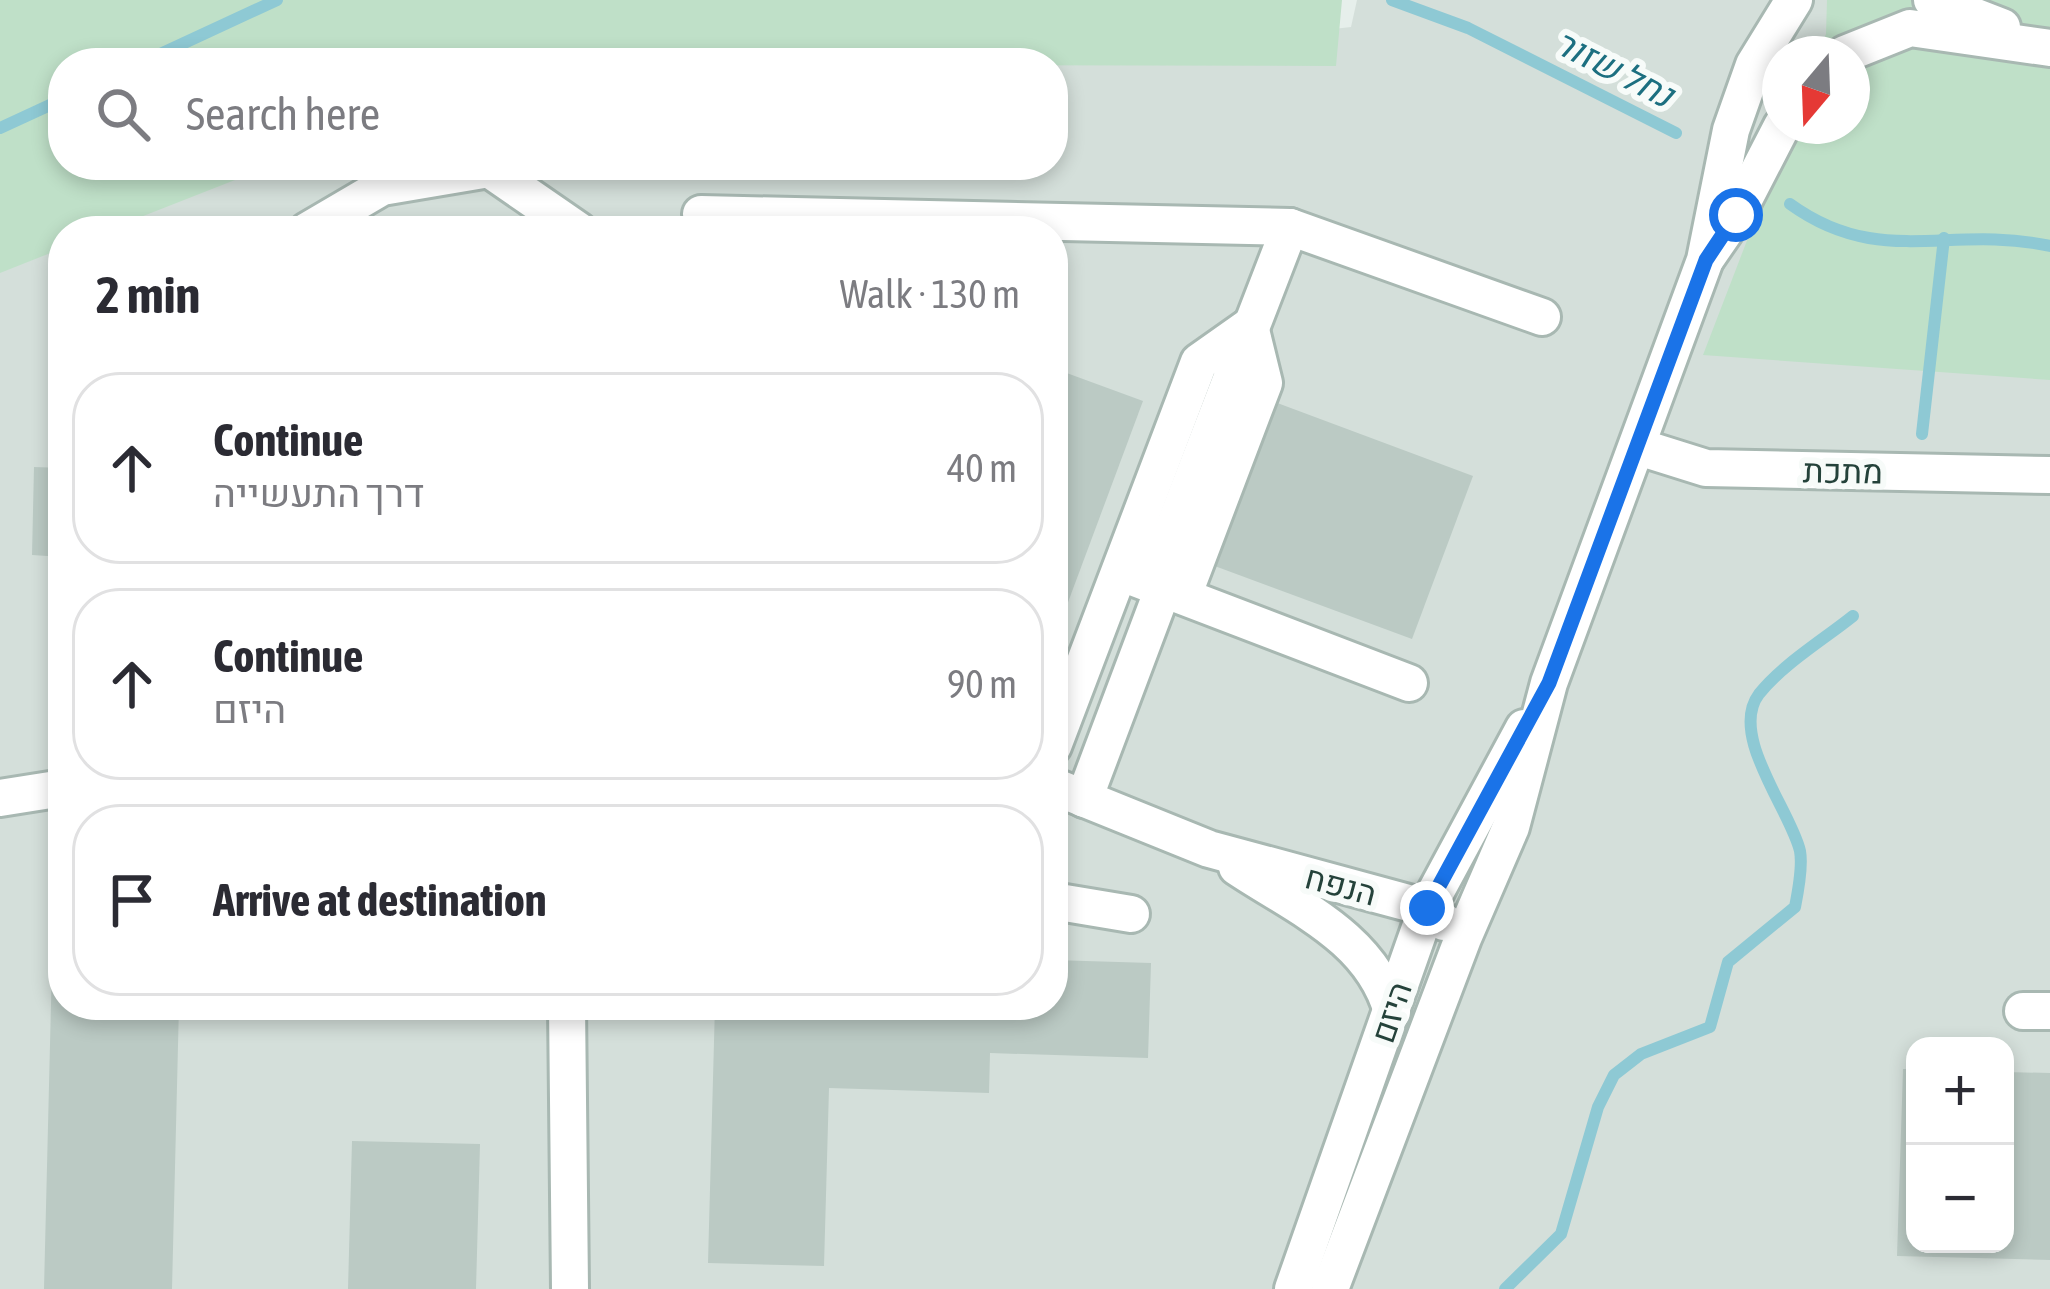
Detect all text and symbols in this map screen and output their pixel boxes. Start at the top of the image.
water label: נחל שזור [1547,20,1683,117]
north arrow [1762,36,1870,144]
search box [48,48,1068,180]
icon: search [90,81,156,147]
text: Search here [186,88,380,140]
route start [1709,188,1763,242]
text: 2 min [96,265,200,324]
text: Walk · 130 m [840,272,1020,316]
text: Continue [213,414,364,466]
icon: ahead [99,435,165,501]
text: 40 m [947,446,1017,490]
street label: מתכת [1803,451,1883,491]
text: דרך התעשייה [213,471,424,515]
text: Continue [213,630,364,682]
icon: ahead [99,651,165,717]
text: 90 m [947,662,1017,706]
text: היזם [213,687,286,731]
street label: הנפח [1301,857,1381,913]
icon: arrive [99,867,165,933]
text: Arrive at destination [213,874,547,926]
route end [1400,881,1454,935]
street label: היזם [1363,977,1419,1047]
map controls [1906,1037,2014,1253]
button: + [1906,1037,2014,1145]
button: − [1906,1145,2014,1253]

